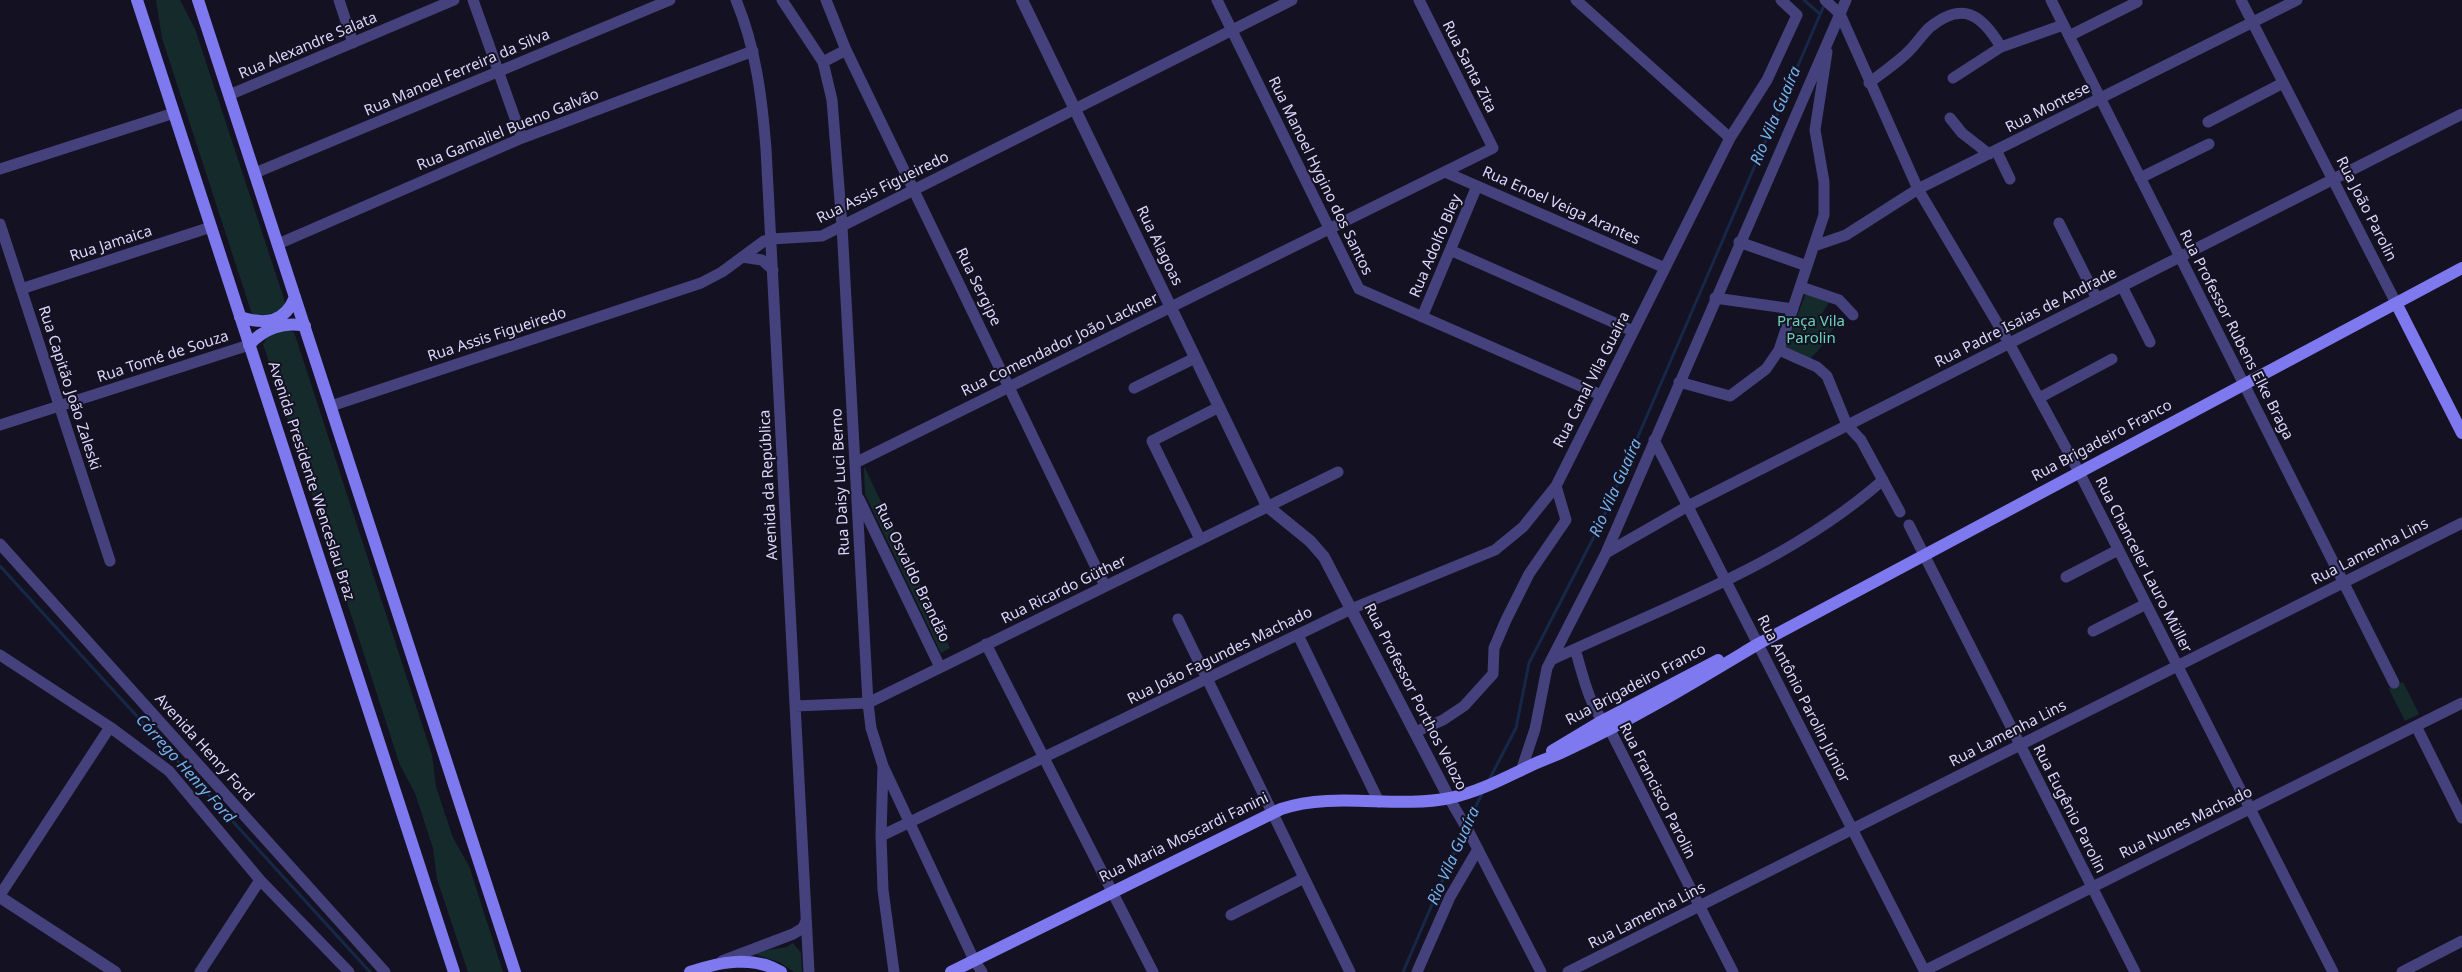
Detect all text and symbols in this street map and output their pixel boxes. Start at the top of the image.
street label: Rua Alexandre Salata [236,9,380,83]
street label: Rua Santa Zita [1438,18,1500,116]
street label: Rua Manoel Ferreira da Silva [361,26,553,120]
water label: Rio Vila Guaíra [1747,64,1805,168]
street label: Rua Manoel Hygino dos Santos [1264,74,1376,278]
street label: Rua Montese [2003,79,2093,137]
street label: Rua Gamaliel Bueno Galvão [414,85,602,175]
street label: Rua Assis Figueiredo [814,148,952,228]
street label: Rua João Parolin [2332,154,2400,264]
street label: Rua Enoel Veiga Arantes [1479,163,1643,249]
street label: Rua Adolfo Bley [1406,192,1466,300]
street label: Rua Alagoas [1132,203,1186,289]
street label: Rua Jamaica [68,222,154,266]
street label: Rua Professor Rubens Elke Braga [2175,227,2297,443]
street label: Rua Sergipe [951,245,1005,329]
street label: Rua Padre Isaías de Andrade [1932,264,2120,372]
street label: Rua Comendador João Lackner [958,289,1162,401]
street label: Rua Capitão João Zaleski [34,304,104,472]
street label: Rua Assis Figueiredo [425,304,569,366]
street label: Rua Canal Vila Guaíra [1550,309,1634,451]
park label: Praça Vila Parolin [1777,313,1845,348]
street label: Rua Tomé de Souza [95,327,231,387]
street label: Avenida Presidente Wenceslau Braz [264,359,358,603]
street label: Rua Brigadeiro Franco [2029,396,2175,486]
street label: Rua Daisy Luci Berno [828,408,854,556]
street label: Avenida da República [756,409,782,561]
water label: Rio Vila Guaíra [1586,436,1646,540]
street label: Rua Chanceler Lauro Müller [2091,474,2195,656]
street label: Rua Osvaldo Brandão [871,501,953,645]
street label: Rua Lamenha Lins [2309,515,2431,589]
street label: Rua Ricardo Güther [998,552,1130,628]
street label: Rua Professor Porthos Velozo [1360,601,1470,793]
street label: Rua João Fagundes Machado [1125,603,1315,709]
street label: Rua Antônio Parolin Júnior [1753,612,1853,786]
street label: Rua Brigadeiro Franco [1563,640,1709,730]
street label: Avenida Henry Ford [151,690,257,806]
street label: Rua Lamenha Lins [1947,697,2069,771]
water label: Córrego Henry Ford [131,711,239,827]
street label: Rua Francisco Parolin [1615,720,1699,862]
street label: Rua Eugênio Parolin [2029,742,2109,876]
street label: Rua Nunes Machado [2117,783,2255,863]
street label: Rua Maria Moscardi Fanini [1096,789,1272,887]
water label: Rio Vila Guaíra [1424,804,1484,908]
street label: Rua Lamenha Lins [1586,879,1708,953]

